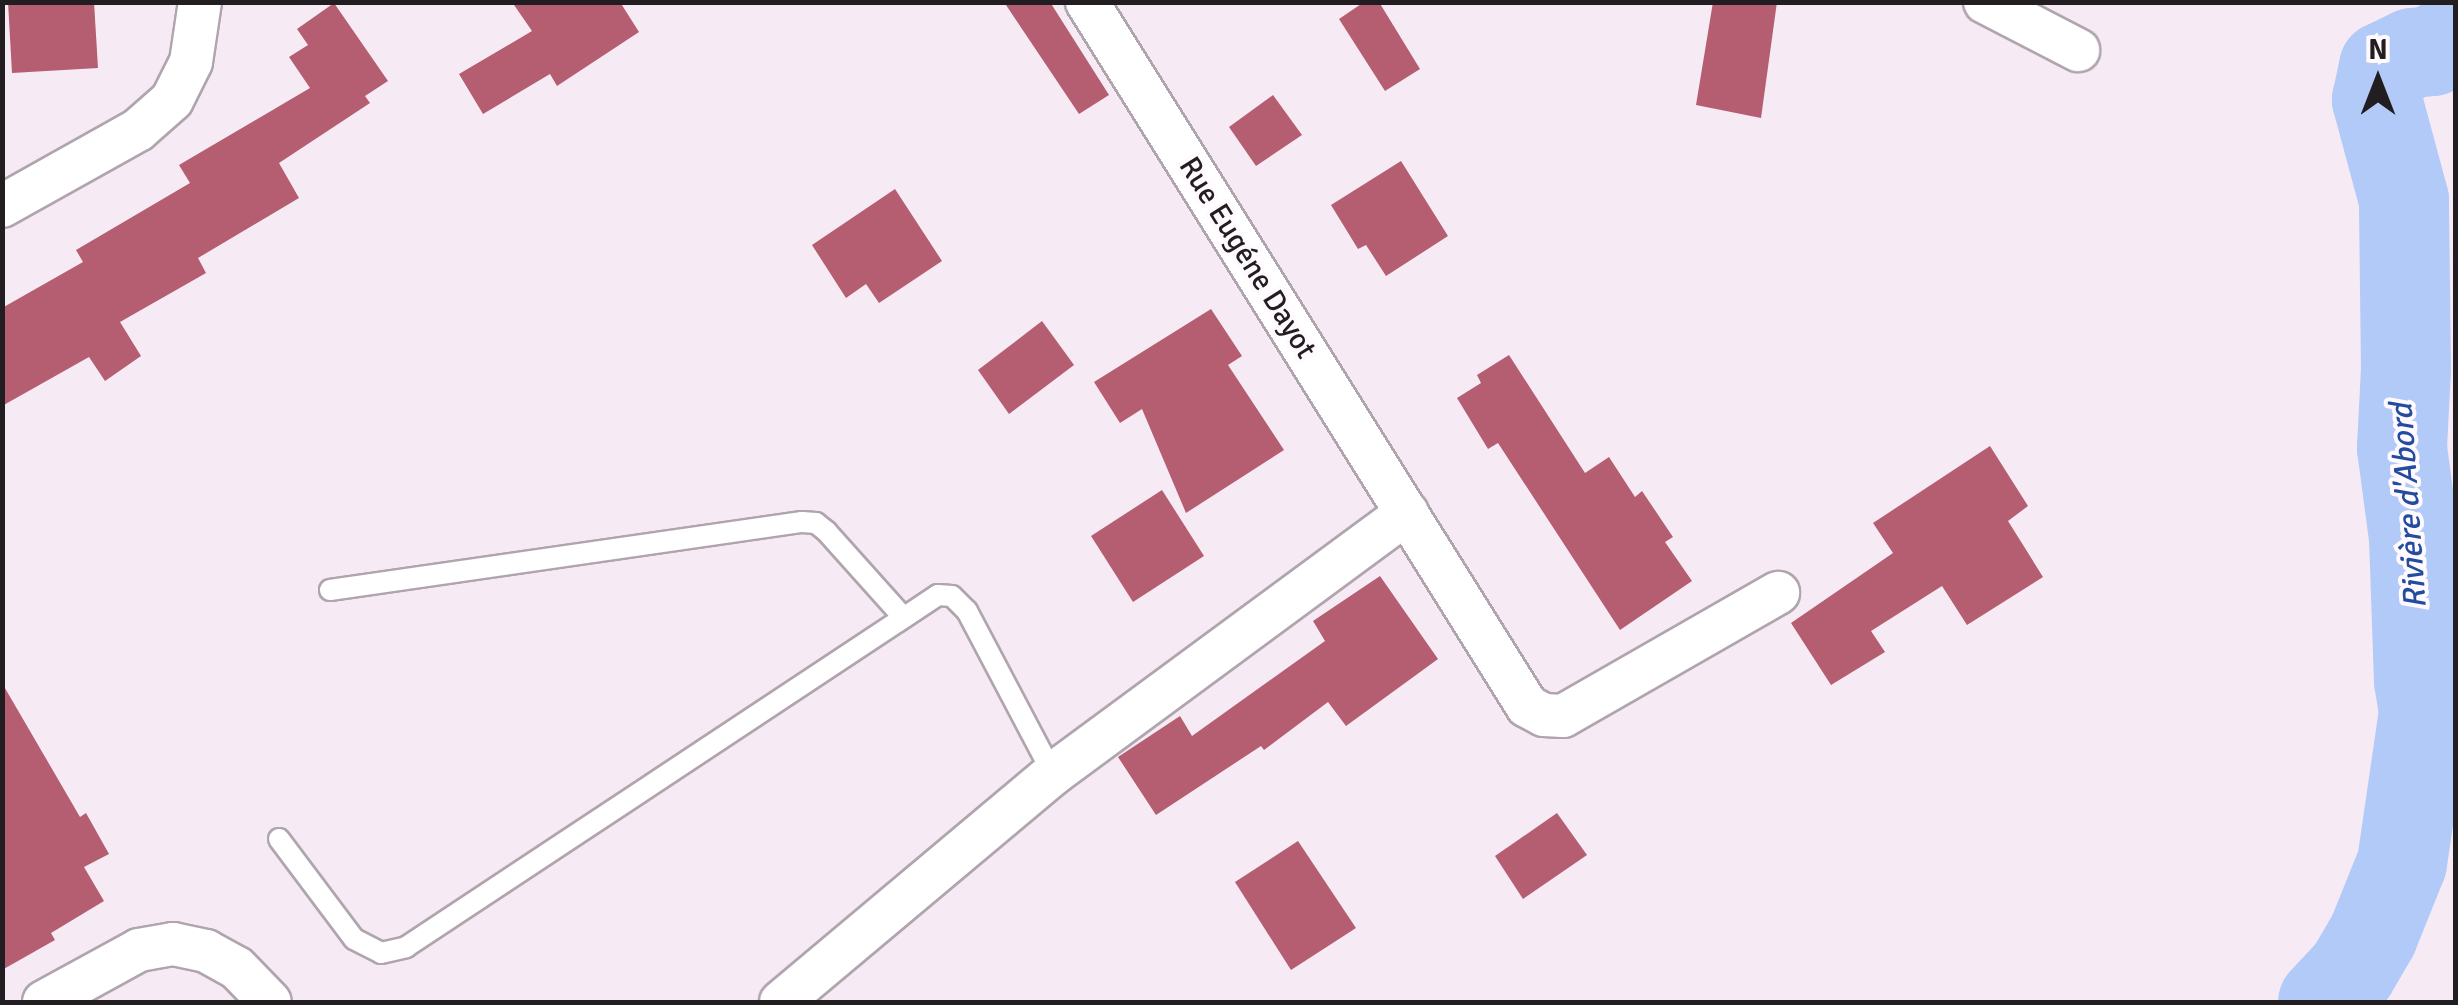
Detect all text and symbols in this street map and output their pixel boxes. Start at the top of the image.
north arrow [2328,30,2428,130]
text: N [2368,33,2388,67]
street label: Rue Eugéne Dayot [1171,151,1323,365]
water label: Rivière d'Abord [2383,402,2435,610]

